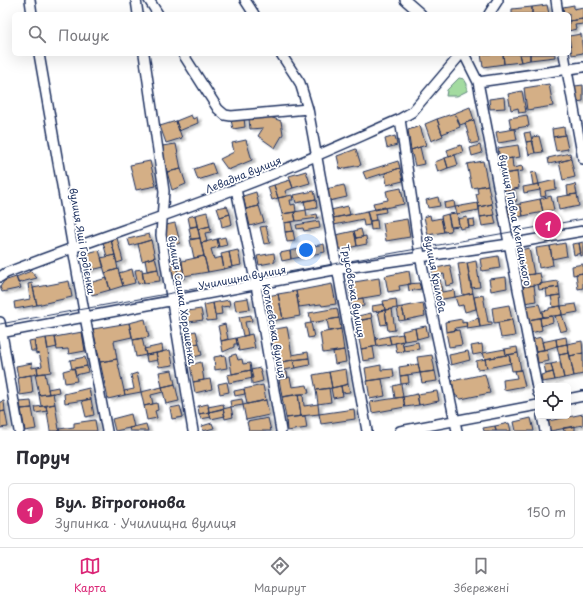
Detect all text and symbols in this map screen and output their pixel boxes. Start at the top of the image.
search box [12,12,571,56]
icon: search [26,23,48,45]
text: Пошук [58,23,109,46]
street label: Левадна вулиця [203,152,283,196]
street label: вулиця Павла Клепацького [496,153,536,287]
street label: вулиця Яші Гордієнка [66,187,100,296]
pin: 1 [535,210,561,240]
street label: вулиця Сашка Хорошенка [165,234,201,366]
street label: вулиця Крилова [421,234,451,315]
your location [296,240,316,260]
street label: Трусовська вулиця [337,243,370,339]
street label: Училищна вулиця [197,261,287,293]
street label: Котлєєвська вулиця [259,282,291,380]
map controls [535,383,571,419]
button: locate [535,383,571,419]
text: Поруч [16,444,70,470]
text: Вул. Вітрогонова [55,490,186,513]
text: 1 [27,502,33,521]
text: 150 m [527,502,566,521]
text: Зупинка · Училищна вулиця [55,513,237,532]
tab: Карта [74,555,106,596]
tab: Маршрут [254,555,306,596]
tab: Збережені [454,555,509,596]

